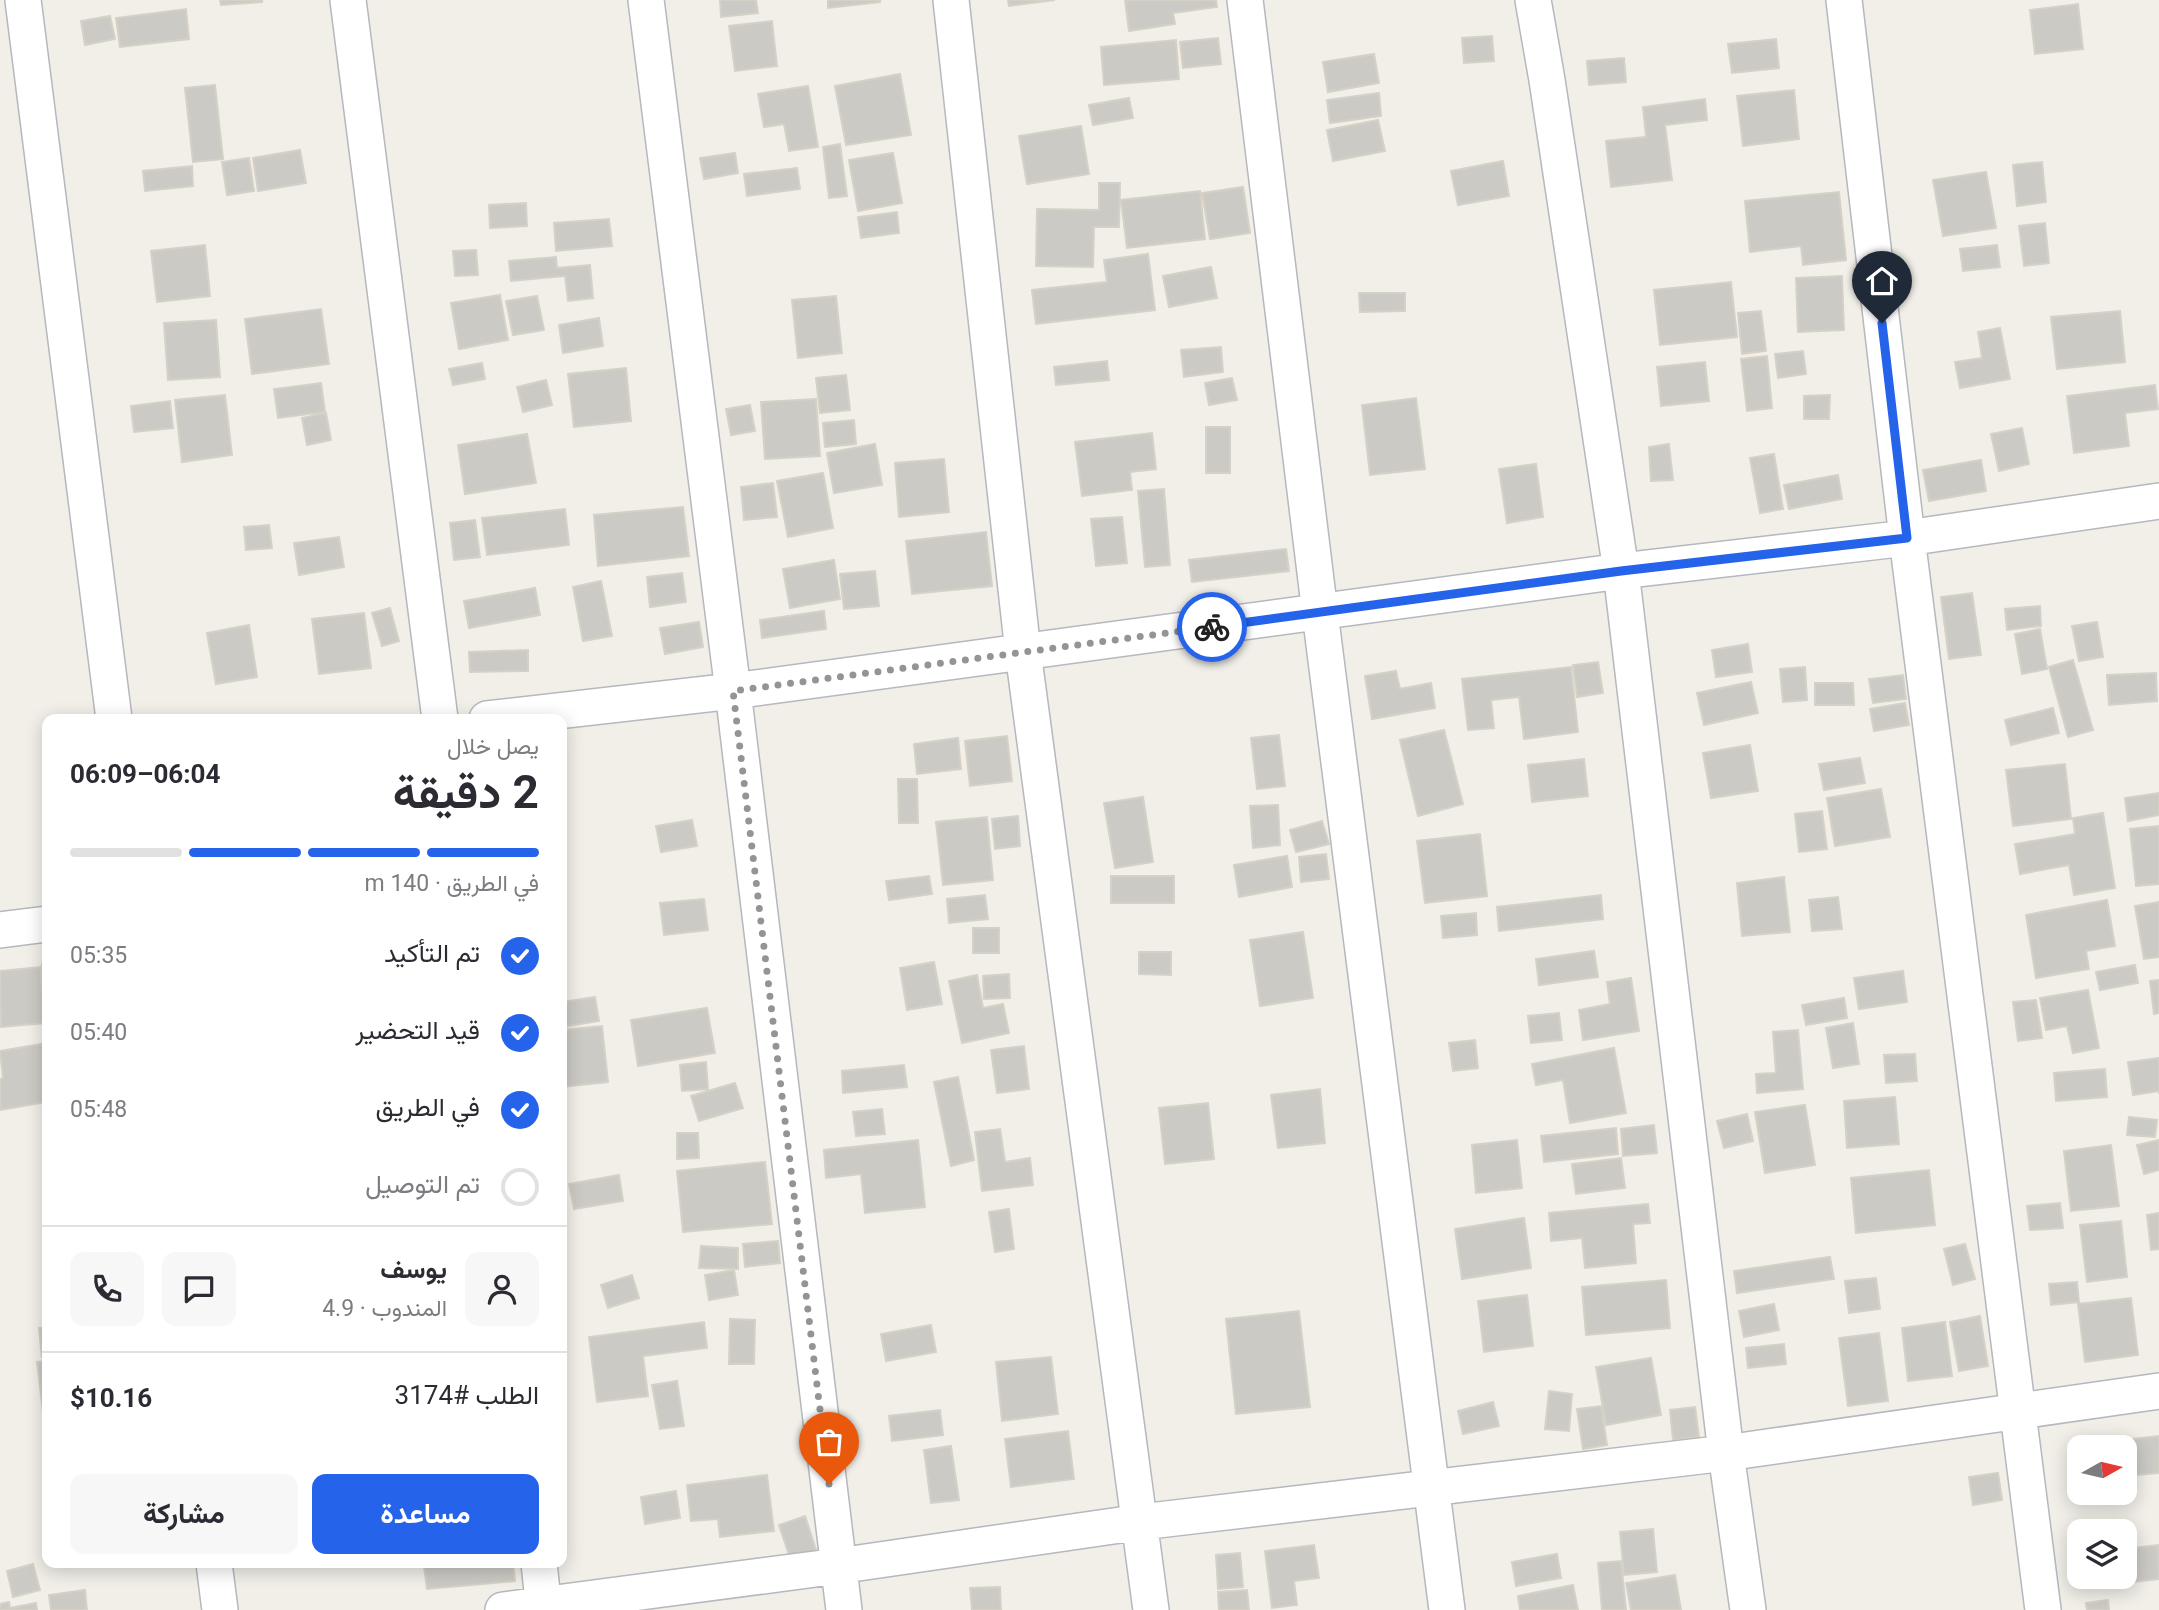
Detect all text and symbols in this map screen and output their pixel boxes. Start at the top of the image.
pin [1852,251,1912,323]
icon: home [1863,262,1901,300]
courier [1177,592,1247,662]
icon: bike [1193,608,1231,646]
text: يصل خلال [447,733,539,760]
text: 06:04–06:09 [70,759,220,789]
text: 2 دقيقة [393,765,539,819]
text: في الطريق · 140 m [365,870,539,897]
icon: check [501,937,539,975]
text: تم التأكيد [384,938,480,968]
text: 05:35 [70,942,127,969]
icon: check [501,1014,539,1052]
text: قيد التحضير [355,1015,480,1045]
text: 05:40 [70,1019,127,1046]
icon: check [501,1091,539,1129]
text: في الطريق [376,1092,480,1122]
text: 05:48 [70,1096,127,1123]
text: تم التوصيل [365,1169,480,1199]
button: phone [70,1252,144,1326]
button: chat [162,1252,236,1326]
button: person [465,1252,539,1326]
text: يوسف [380,1254,447,1284]
text: المندوب · 4.9 [322,1295,447,1322]
text: الطلب #3174 [395,1380,539,1410]
text: $10.16 [70,1383,152,1413]
pin [799,1412,859,1484]
icon: bag [810,1423,848,1461]
north arrow [2067,1435,2137,1505]
map controls [2067,1435,2137,1589]
button: مشاركة [70,1474,298,1554]
button: مساعدة [312,1474,539,1554]
button: layers [2067,1519,2137,1589]

